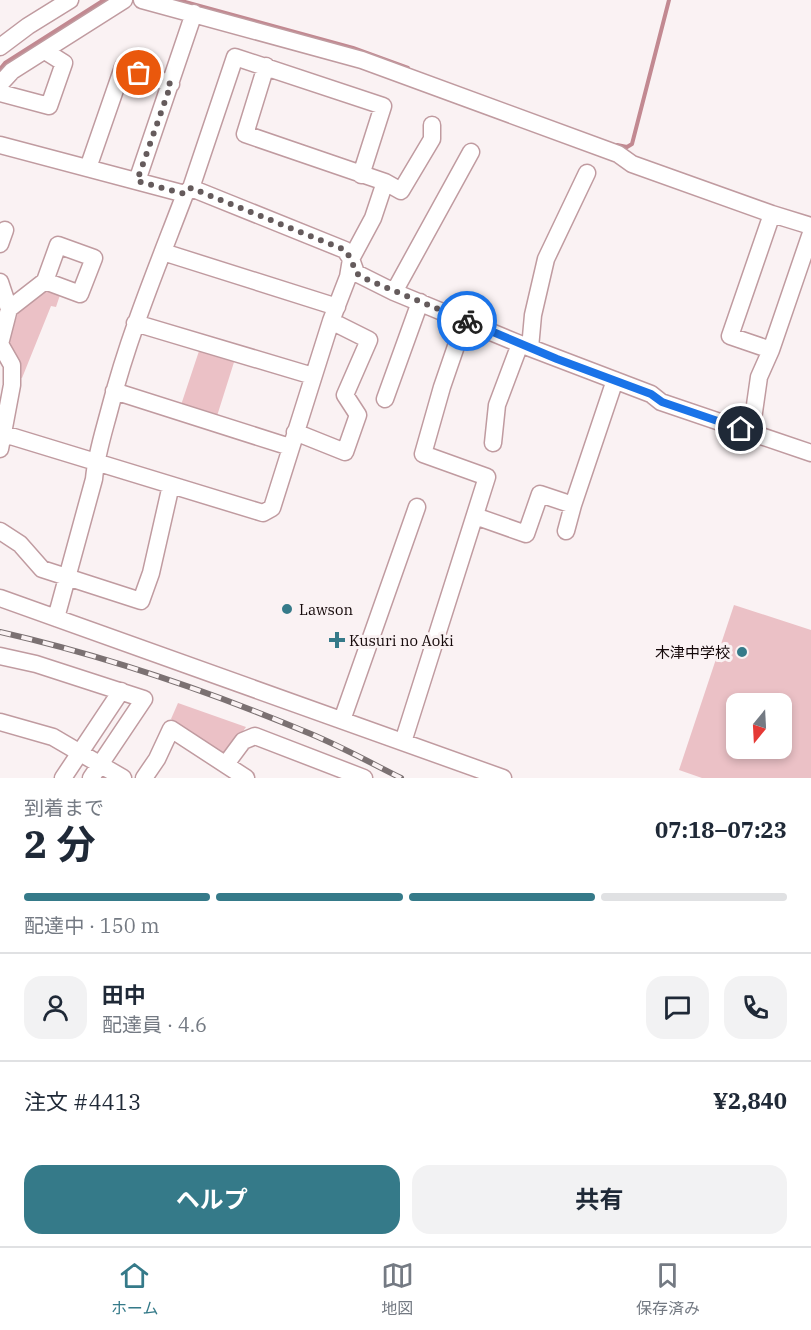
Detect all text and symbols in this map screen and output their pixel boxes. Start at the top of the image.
pin [113,47,164,98]
icon: bag [122,56,155,89]
courier [437,291,497,351]
icon: bike [451,305,484,338]
pin [715,403,766,454]
icon: home [724,412,757,445]
place label: Lawson [299,600,353,619]
marker: Lawson [280,602,294,616]
place label: Kusuri no Aoki [349,631,454,650]
marker: Kusuri no Aoki [330,633,344,647]
place label: 木津中学校 [655,643,730,662]
marker: 木津中学校 [735,645,749,659]
north arrow [726,693,792,759]
map controls [726,693,792,759]
text: 到着まで [24,794,104,821]
text: 07:18–07:23 [655,815,787,844]
text: 2 分 [24,818,95,869]
text: 配達中 · 150 m [24,912,159,939]
button: person [24,976,87,1039]
button: chat [646,976,709,1039]
button: phone [724,976,787,1039]
text: 田中 [102,980,146,1009]
text: 配達員 · 4.6 [102,1011,207,1038]
text: ¥2,840 [713,1086,787,1115]
text: 注文 #4413 [24,1087,141,1116]
button: ヘルプ [24,1165,400,1234]
button: 共有 [412,1165,787,1234]
tab: ホーム [111,1259,159,1319]
tab: 地図 [381,1259,414,1319]
tab: 保存済み [636,1259,700,1319]

